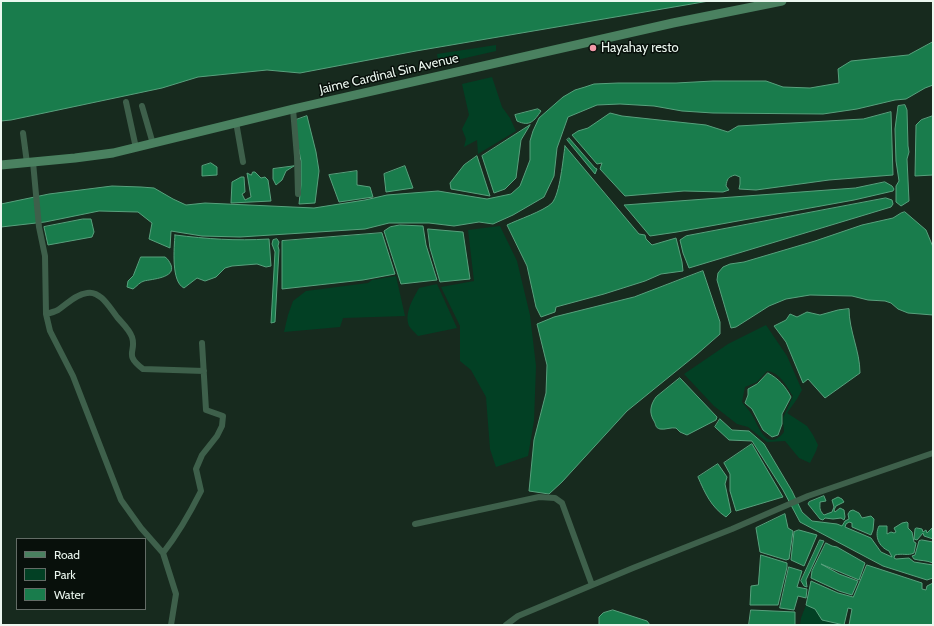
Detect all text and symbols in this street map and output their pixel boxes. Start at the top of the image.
place label: Hayahay resto [601,40,679,56]
marker: Hayahay resto [588,43,598,53]
street label: Jaime Cardinal Sin Avenue [318,50,460,98]
legend [16,538,146,610]
text: Road [54,547,80,562]
text: Park [54,567,76,582]
text: Water [54,587,84,602]

